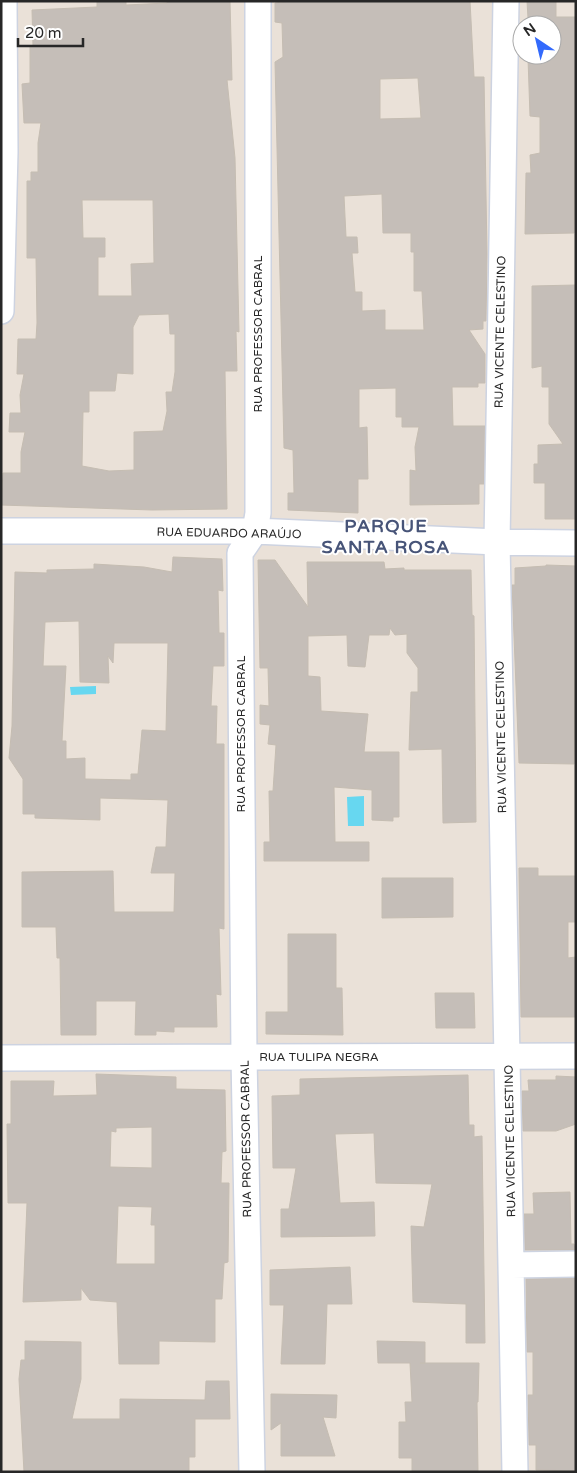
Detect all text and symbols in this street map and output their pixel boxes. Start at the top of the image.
scale bar [18,15,82,47]
north arrow [512,15,562,65]
text: N [520,20,539,40]
text: 20 m [25,24,62,42]
street label: RUA PROFESSOR CABRAL [251,255,265,413]
street label: RUA VICENTE CELESTINO [492,255,508,408]
district label: PARQUE SANTA ROSA [322,515,450,558]
street label: RUA EDUARDO ARAÚJO [156,525,302,541]
street label: RUA PROFESSOR CABRAL [234,655,248,813]
street label: RUA VICENTE CELESTINO [493,660,509,813]
street label: RUA TULIPA NEGRA [259,1050,379,1064]
street label: RUA PROFESSOR CABRAL [238,1060,254,1218]
street label: RUA VICENTE CELESTINO [502,1064,518,1217]

